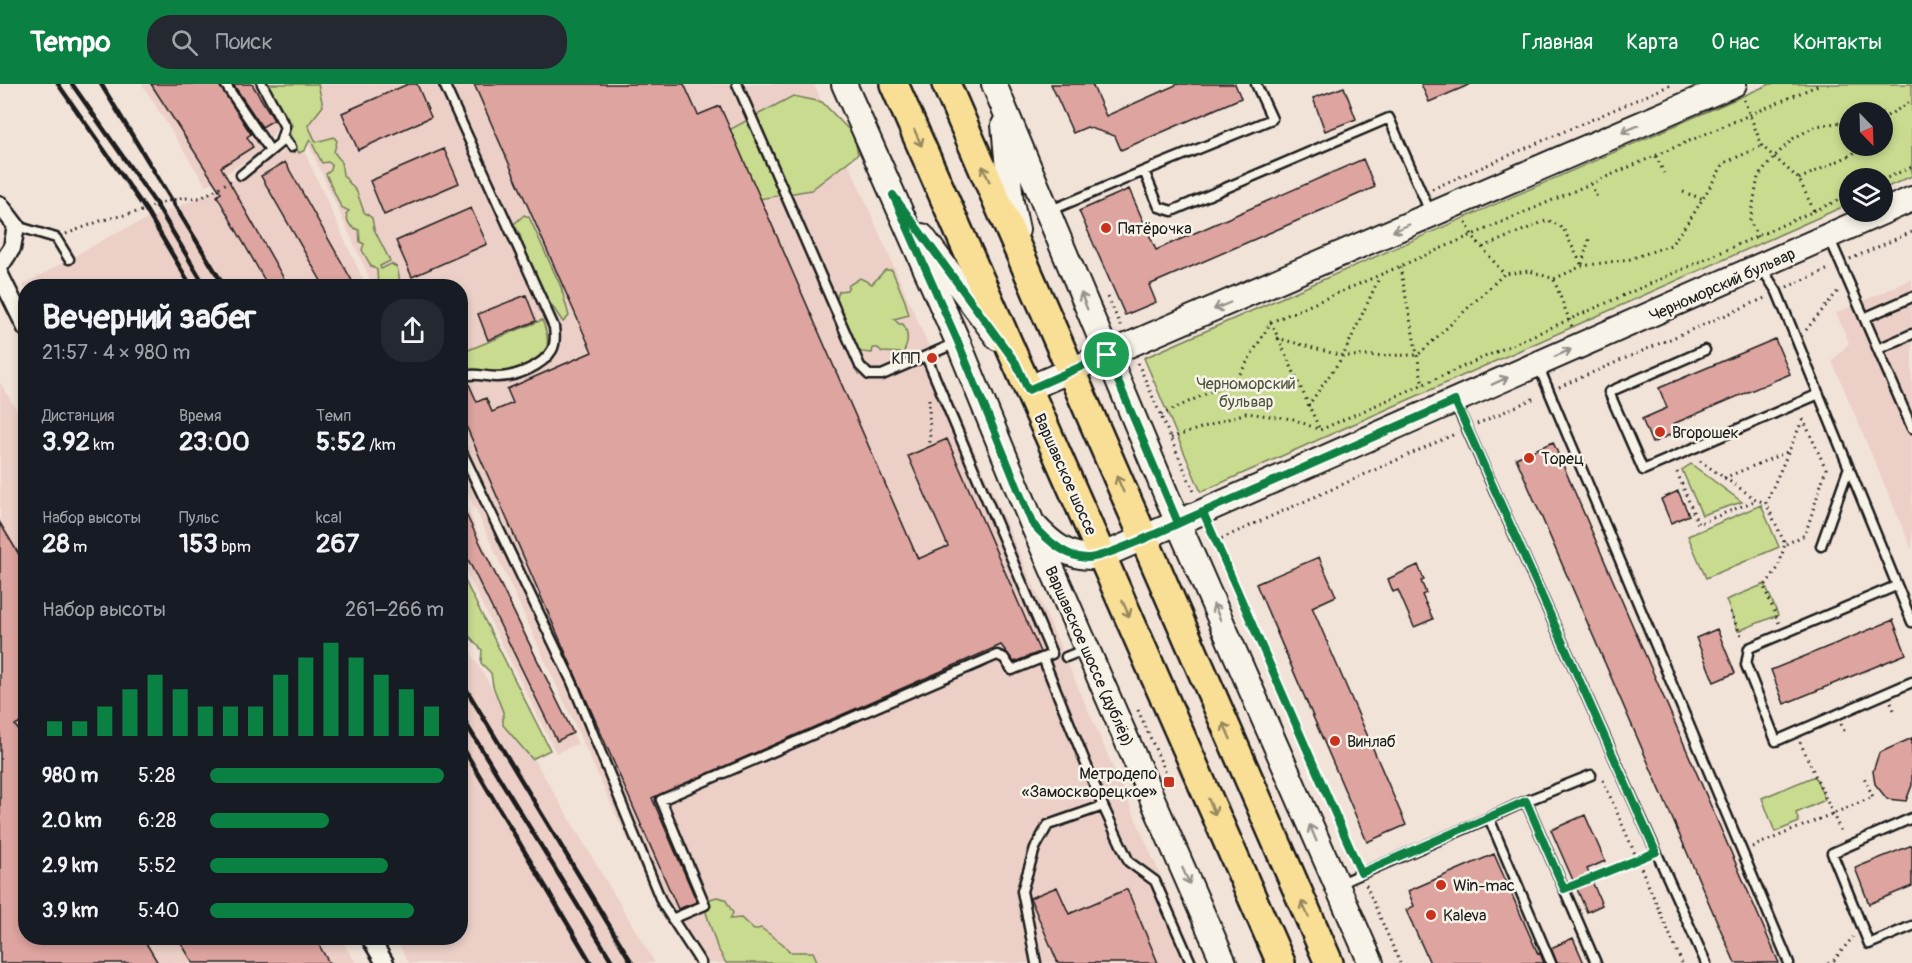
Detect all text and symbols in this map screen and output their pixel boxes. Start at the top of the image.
search box [147,15,567,69]
text: Tempo [30,25,111,60]
icon: search [168,26,201,59]
text: Поиск [216,28,273,56]
text: Главная [1522,29,1593,56]
text: Карта [1626,29,1678,56]
text: О нас [1711,29,1760,56]
text: Контакты [1793,29,1882,56]
north arrow [1839,102,1893,156]
map controls [1839,102,1893,222]
one-way arrow [1621,124,1639,135]
one-way arrow [912,128,924,146]
one-way arrow [979,166,991,184]
button: layers [1839,168,1893,222]
place label: Пятёрочка [1118,219,1192,239]
marker: Пятёрочка [1099,221,1113,235]
one-way arrow [1393,223,1411,235]
street label: Черноморский бульвар [1646,244,1798,326]
one-way arrow [1078,292,1089,311]
text: Вечерний забег [42,297,256,338]
button: share [381,299,444,362]
one-way arrow [1213,301,1231,312]
pin [1081,329,1132,380]
icon: arrive [1090,338,1123,371]
text: 21:57 · 4 × 980 m [42,340,190,365]
one-way arrow [1554,347,1572,359]
place label: КПП [892,349,920,369]
marker: КПП [925,351,939,365]
park label: Черноморский бульвар [1196,374,1296,412]
one-way arrow [1490,375,1509,386]
text: Дистанция [42,406,115,426]
text: Время [179,406,222,426]
text: Темп [316,406,351,426]
street label: Варшавское шоссе [1029,410,1101,538]
place label: Вгорошек [1672,423,1739,443]
marker: Вгорошек [1653,425,1667,439]
text: 3.92 [42,426,90,458]
text: 23:00 [179,426,250,458]
text: 5:52 [316,426,366,458]
text: km [90,435,115,455]
text: /km [366,435,396,455]
place label: Торец [1541,449,1584,469]
marker: Торец [1522,451,1536,465]
one-way arrow [1113,475,1124,493]
text: Набор высоты [42,508,141,528]
text: Пульс [179,508,219,528]
text: kcal [316,508,342,528]
text: 28 [42,528,70,560]
text: 153 [179,528,218,560]
text: 267 [316,528,359,560]
text: m [70,537,87,557]
text: bpm [218,537,251,557]
street label: Варшавское шоссе (дублёр) [1040,563,1138,750]
text: Набор высоты [42,597,166,622]
text: 261–266 m [345,597,444,622]
one-way arrow [1121,600,1132,618]
one-way arrow [1211,603,1222,621]
one-way arrow [1221,722,1232,740]
place label: Винлаб [1347,732,1396,752]
marker: Винлаб [1328,734,1342,748]
text: 980 m [42,763,98,788]
text: 5:28 [138,763,175,788]
place label: Метродепо «Замоскворецкое» [1022,764,1157,802]
marker: Метродепо «Замоскворецкое» [1162,775,1176,789]
one-way arrow [1208,798,1219,816]
text: 2.0 km [42,808,102,833]
text: 6:28 [138,808,176,833]
one-way arrow [1307,824,1318,842]
text: 2.9 km [42,853,98,878]
text: 5:52 [138,853,176,878]
one-way arrow [1181,866,1192,884]
place label: Win-mac [1453,876,1515,896]
marker: Win-mac [1434,878,1448,892]
text: 3.9 km [42,898,98,923]
text: 5:40 [138,898,179,923]
one-way arrow [1299,901,1310,919]
place label: Kaleva [1443,906,1486,926]
marker: Kaleva [1424,908,1438,922]

